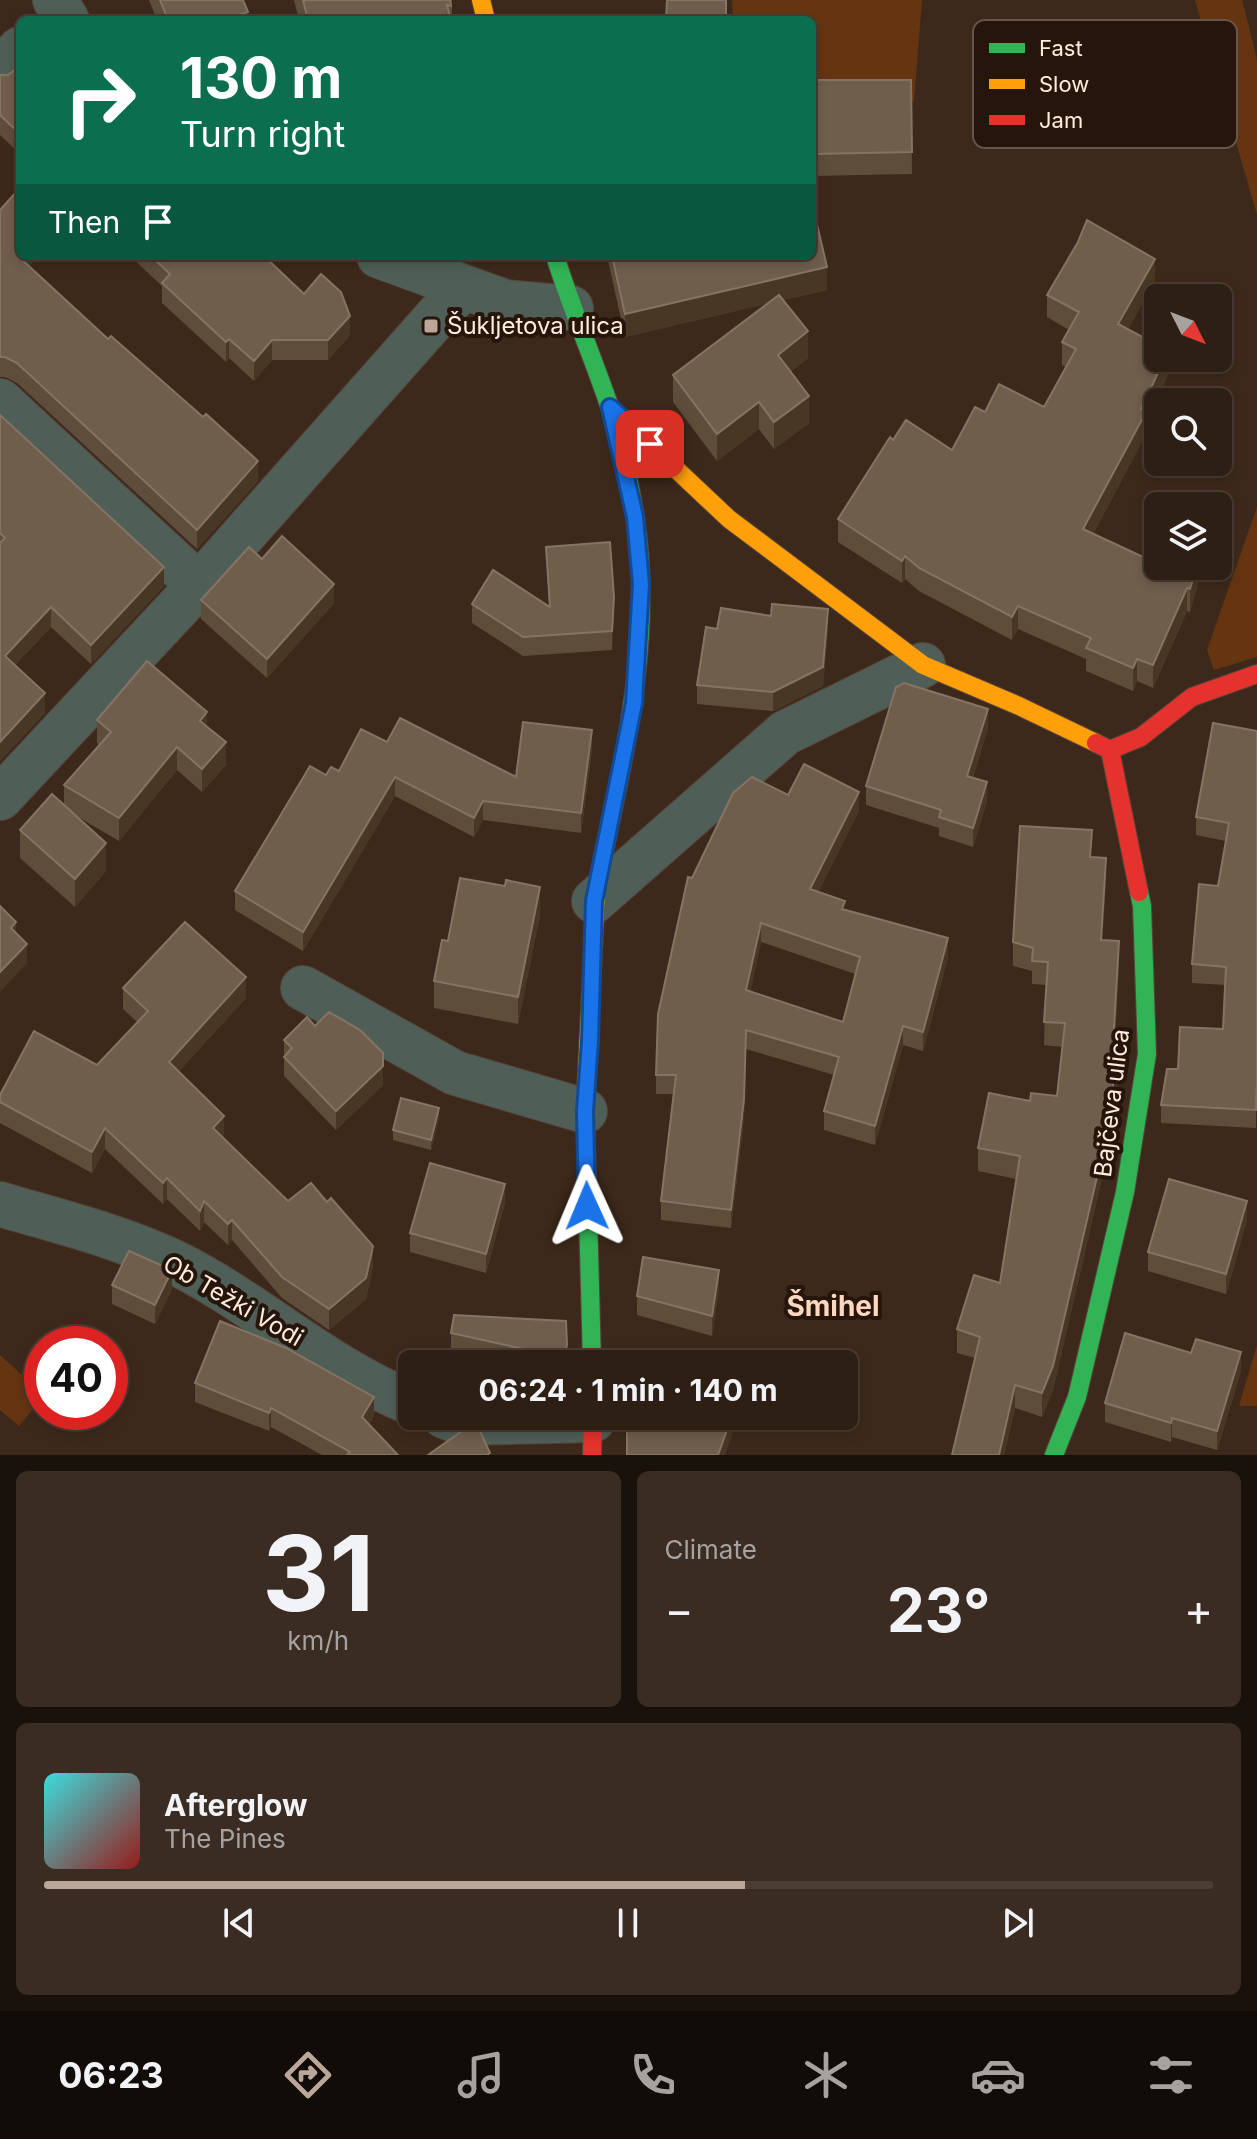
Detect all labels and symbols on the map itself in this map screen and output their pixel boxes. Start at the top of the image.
legend [973,20,1237,148]
text: Fast [1039,35,1083,61]
text: Slow [1039,71,1089,97]
text: Jam [1039,107,1083,133]
north arrow [1144,284,1232,372]
place label: Šukljetova ulica [447,310,624,340]
marker: Šukljetova ulica [422,317,440,335]
pin [616,410,684,478]
street label: Bajčeva ulica [1088,1027,1135,1179]
position arrow [545,1164,629,1248]
street label: Ob Težki Vodi [158,1249,308,1352]
district label: Šmihel [786,1289,880,1323]
speed limit sign: 40 [24,1326,128,1430]

